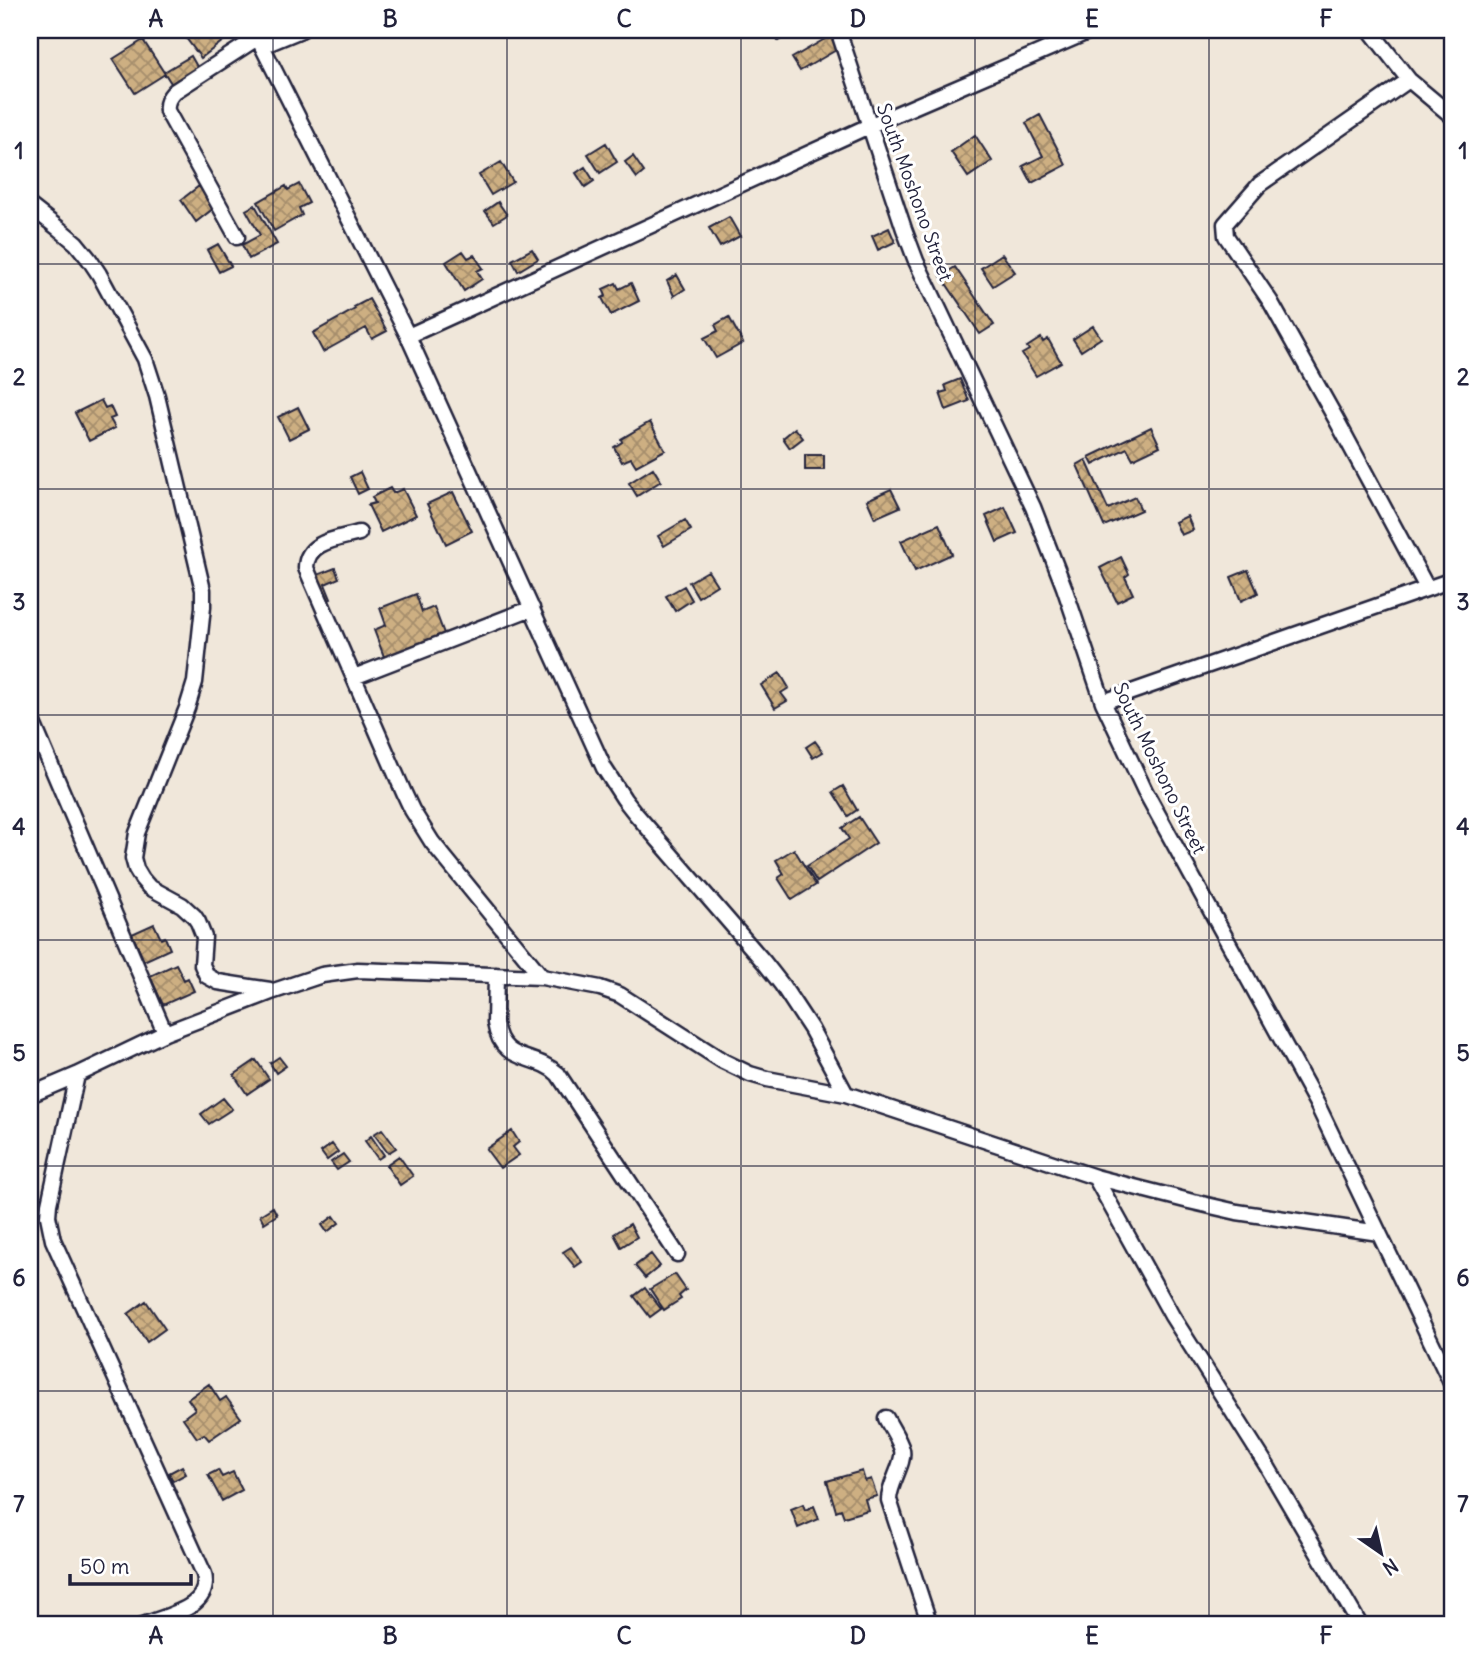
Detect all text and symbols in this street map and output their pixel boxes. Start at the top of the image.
text: A [149,4,164,33]
text: B [382,4,398,33]
text: C [616,4,632,33]
text: D [850,4,866,33]
text: E [1085,4,1099,33]
text: F [1319,4,1333,33]
street label: South Moshono Street [872,100,958,284]
text: 1 [14,136,24,165]
text: 1 [1458,136,1468,165]
text: 2 [13,362,26,391]
text: 2 [1457,362,1470,391]
text: 3 [12,587,26,616]
text: 3 [1456,587,1470,616]
street label: South Moshono Street [1108,679,1212,857]
text: 4 [12,812,26,841]
text: 4 [1456,812,1470,841]
text: 5 [12,1038,26,1067]
text: 5 [1456,1038,1470,1067]
text: 6 [12,1263,26,1292]
text: 6 [1456,1263,1470,1292]
text: 7 [13,1489,25,1518]
text: 7 [1457,1489,1469,1518]
north arrow [1346,1518,1416,1588]
scale bar [70,1543,191,1587]
text: 50 m [80,1553,129,1580]
text: N [1378,1553,1403,1581]
text: A [149,1621,164,1650]
text: B [382,1621,398,1650]
text: C [616,1621,632,1650]
text: D [850,1621,866,1650]
text: E [1085,1621,1099,1650]
text: F [1319,1621,1333,1650]

